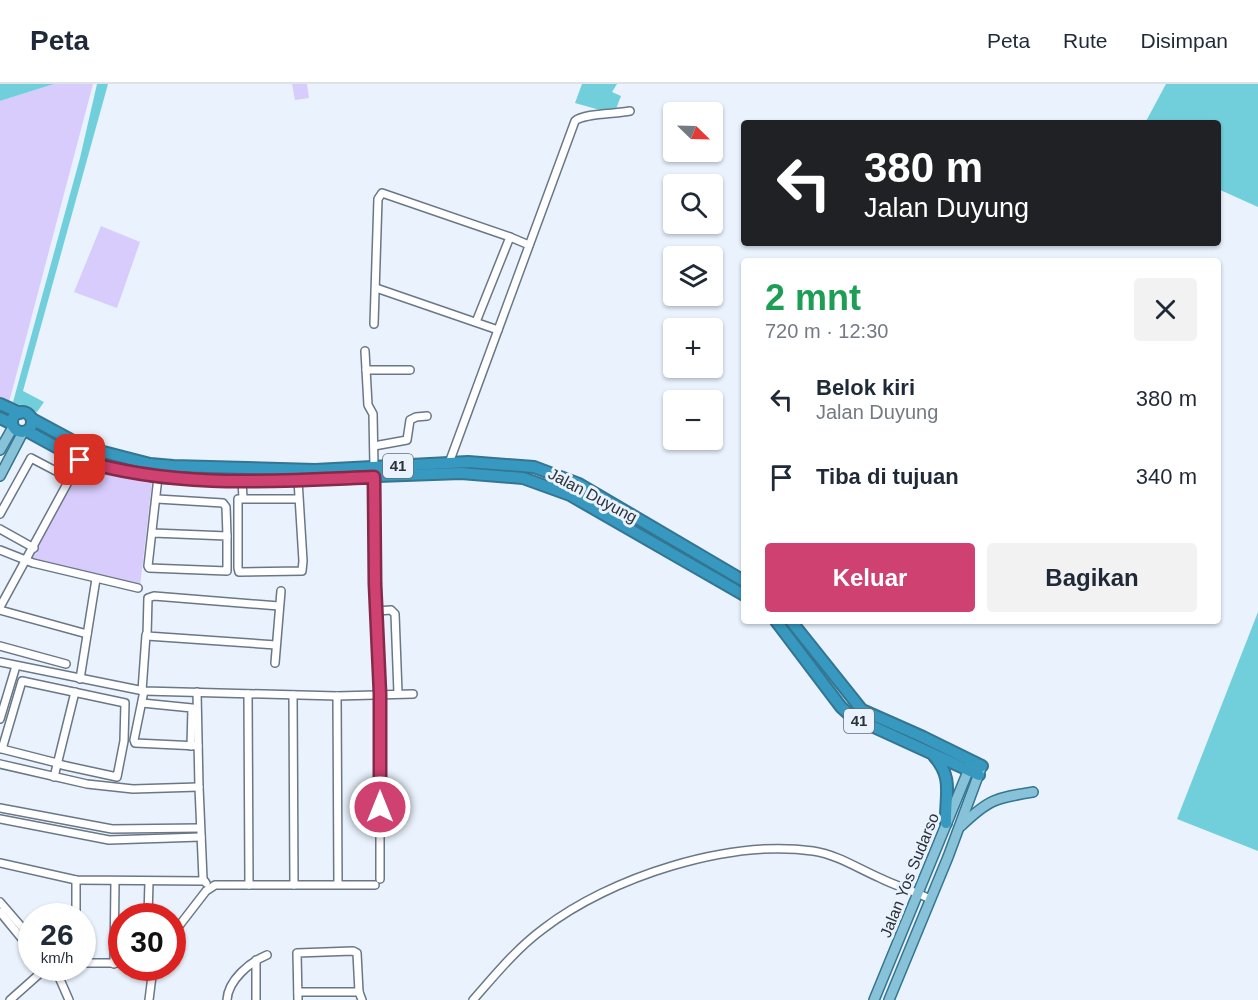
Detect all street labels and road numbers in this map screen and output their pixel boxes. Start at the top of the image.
road number: 41 [383,454,413,478]
street label: Jalan Duyung [546,465,640,526]
road number: 41 [844,709,874,733]
street label: Jalan Yos Sudarso [877,810,942,940]

